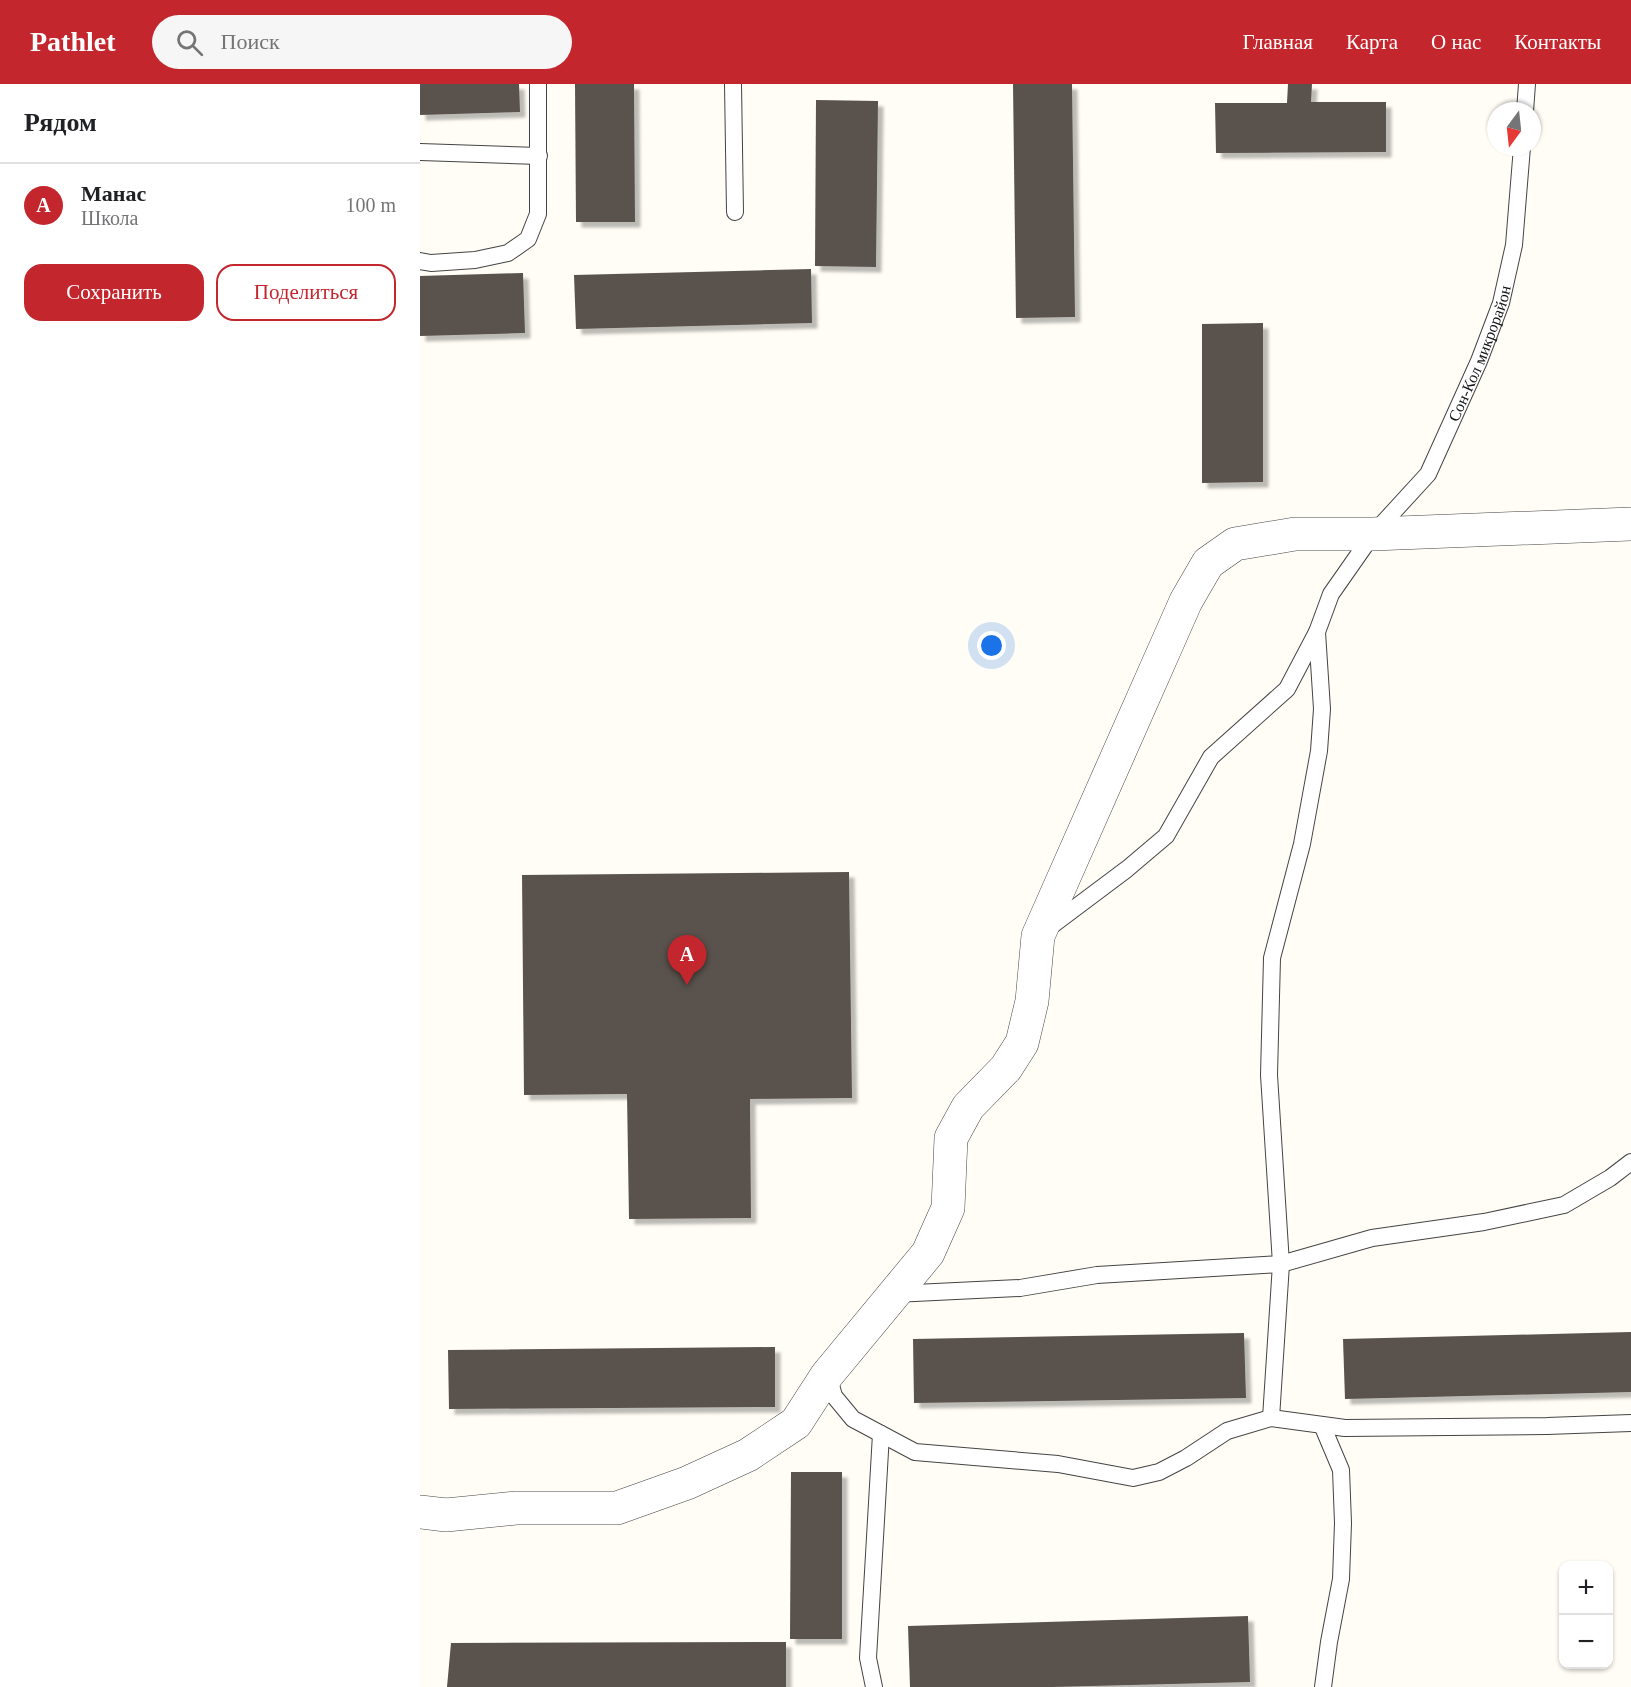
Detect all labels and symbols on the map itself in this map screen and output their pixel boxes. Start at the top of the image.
north arrow [1487,102,1541,156]
street label: Сон-Кол микрорайон [1445,283,1514,424]
your location [977,631,1006,660]
pin: A [668,936,706,985]

